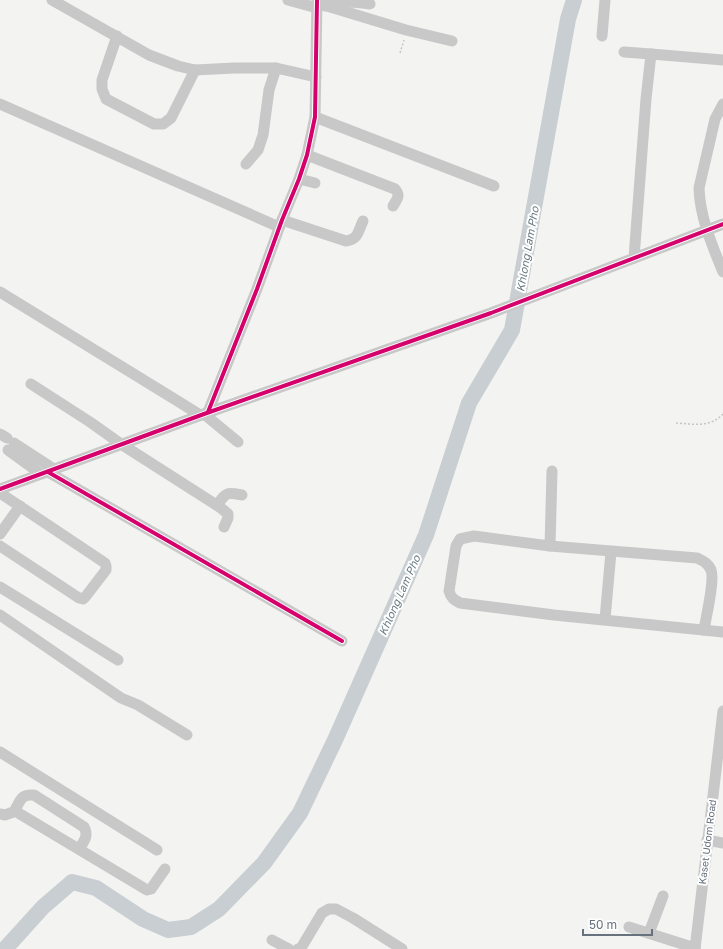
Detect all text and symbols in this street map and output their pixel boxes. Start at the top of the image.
water label: Khlong Lam Pho [513,204,542,293]
water label: Khlong Lam Pho [376,552,424,637]
street label: Kaset Udom Road [696,799,718,885]
scale bar [583,911,652,937]
text: 50 m [589,917,617,932]

